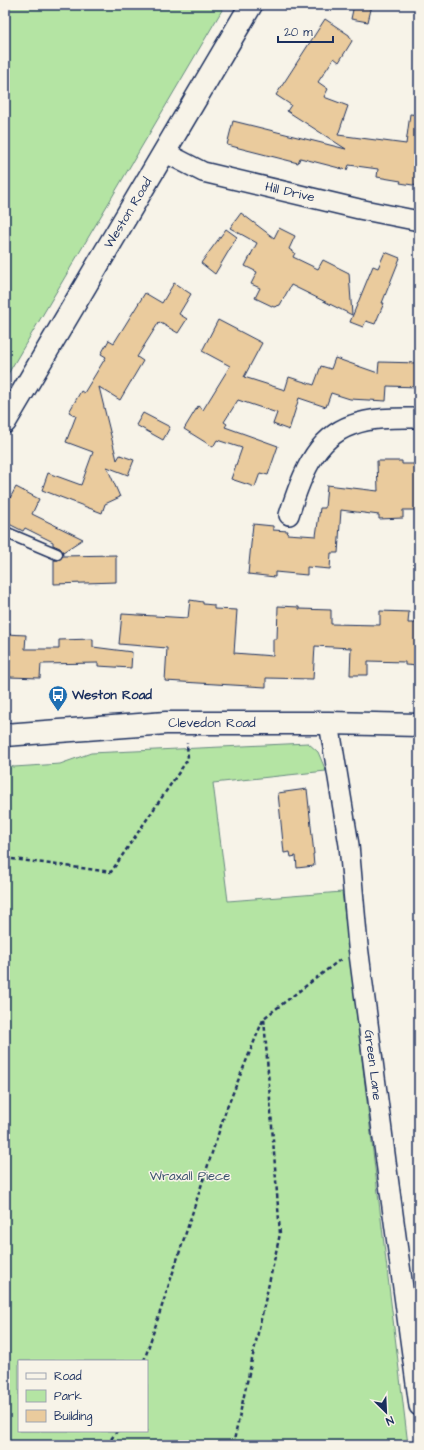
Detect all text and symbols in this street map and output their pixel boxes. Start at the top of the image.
scale bar [278,18,333,44]
text: 20 m [284,24,313,41]
street label: Weston Road [100,174,156,252]
street label: Hill Drive [263,178,317,206]
bus stop icon: Weston Road [47,684,69,712]
place label: Weston Road [71,686,152,704]
street label: Clevedon Road [168,714,256,732]
street label: Green Lane [360,1029,386,1101]
park label: Wraxall Piece [150,1167,230,1185]
legend [18,1360,148,1432]
text: Road [54,1368,82,1385]
text: Park [54,1388,82,1405]
north arrow [366,1392,406,1432]
text: Building [54,1408,92,1426]
text: N [384,1412,396,1429]

